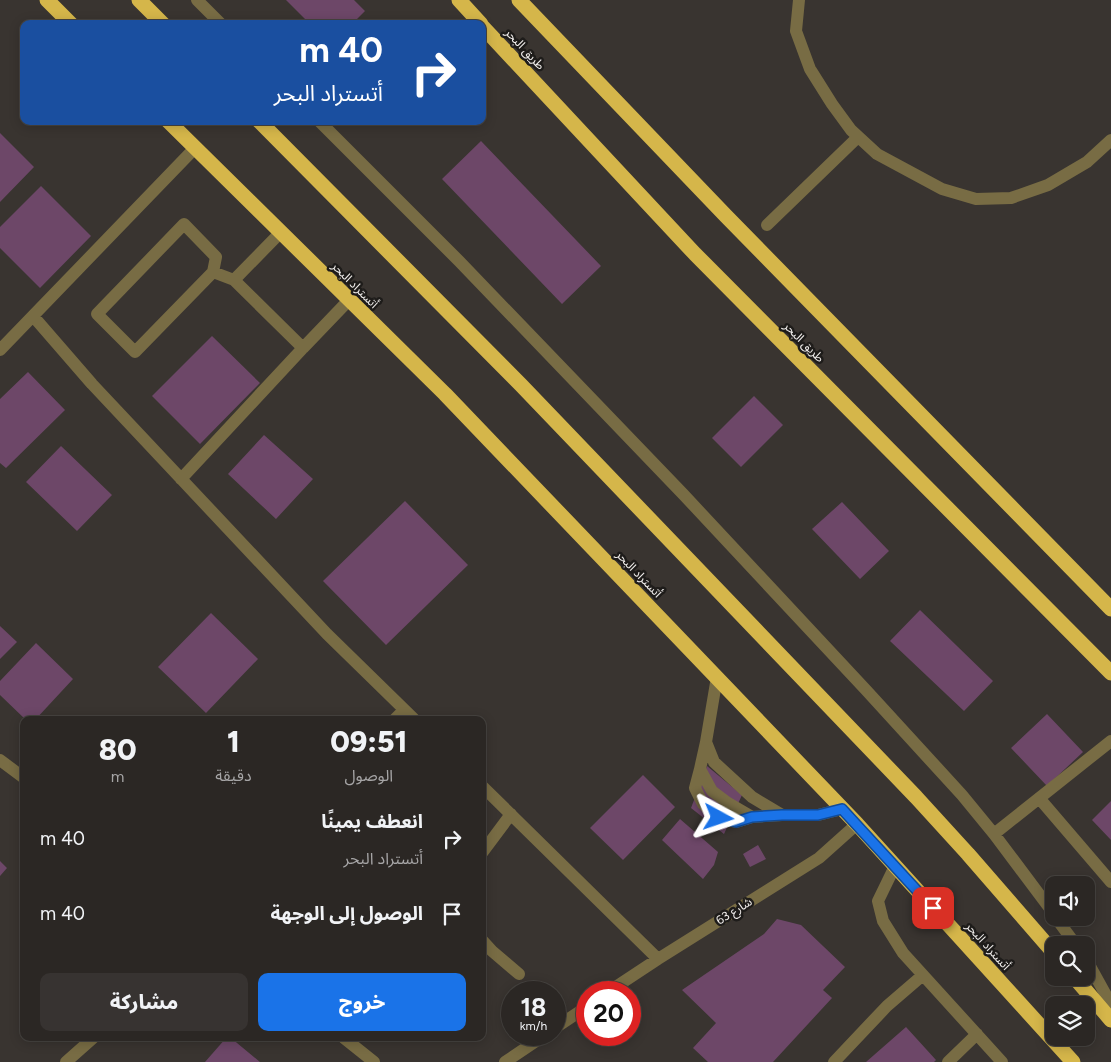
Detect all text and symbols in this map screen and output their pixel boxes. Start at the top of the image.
street label: طريق البحر [501,25,548,73]
text: 40 m [299,29,383,71]
icon: right [401,40,466,105]
text: أتستراد البحر [274,80,383,107]
street label: أتستراد البحر [328,258,381,311]
street label: طريق البحر [780,318,827,366]
street label: أتستراد البحر [613,547,665,600]
text: 1 [227,723,240,760]
text: 09:51 [330,723,407,760]
text: 80 [99,731,137,768]
text: دقيقة [215,766,252,785]
text: الوصول [344,766,393,785]
text: m [111,767,124,786]
position arrow [692,791,744,843]
text: انعطف يمينًا [321,810,423,833]
icon: right [438,825,466,853]
text: 40 m [40,827,85,850]
text: أتستراد البحر [344,849,423,868]
map controls [1045,876,1095,1046]
button: sound [1045,876,1095,926]
pin [912,887,954,929]
icon: arrive [919,894,947,922]
street label: شارع 63 [713,895,756,929]
icon: arrive [438,900,466,928]
text: 40 m [40,902,85,925]
text: الوصول إلى الوجهة [270,902,423,925]
street label: أتستراد البحر [962,918,1014,973]
button: search [1045,936,1095,986]
button: مشاركة [40,973,248,1031]
button: خروج [258,973,466,1031]
speed limit sign: 20 [576,981,641,1046]
text: 18 [521,992,546,1022]
button: layers [1045,996,1095,1046]
text: km/h [520,1019,547,1033]

